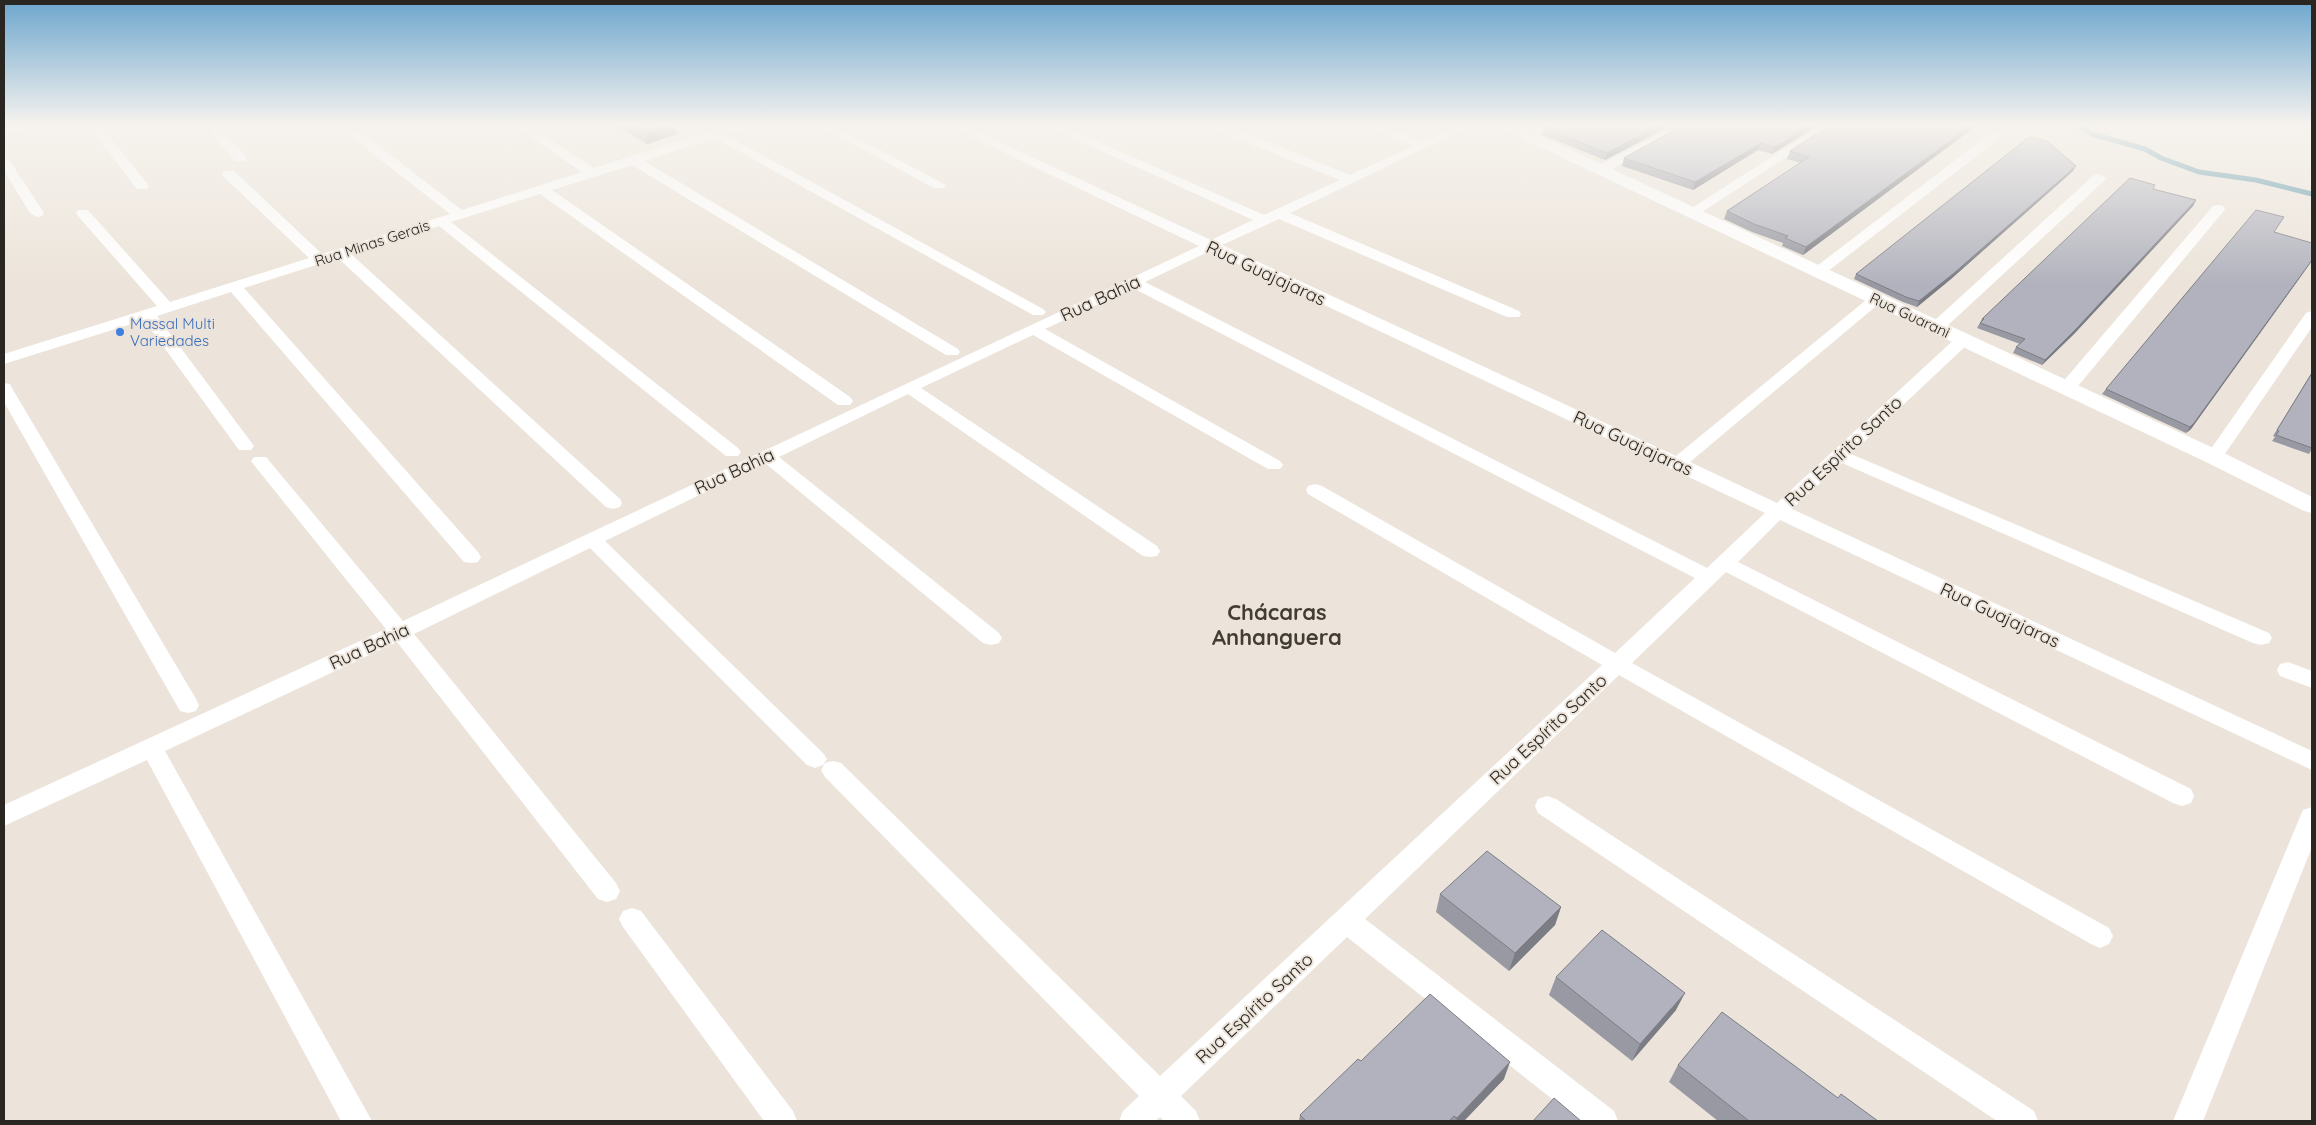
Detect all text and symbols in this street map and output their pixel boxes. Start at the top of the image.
street label: Rua Minas Gerais [312,215,432,271]
street label: Rua Guajajaras [1203,235,1329,311]
street label: Rua Bahia [1056,269,1144,327]
street label: Rua Guarani [1867,288,1953,342]
place label: Massal Multi Variedades [130,314,215,350]
marker: Massal Multi Variedades [114,326,126,338]
street label: Rua Espírito Santo [1779,391,1907,511]
street label: Rua Guajajaras [1570,405,1696,481]
street label: Rua Bahia [690,442,778,500]
street label: Rua Guajajaras [1937,577,2063,653]
district label: Chácaras Anhanguera [1212,598,1342,651]
street label: Rua Bahia [325,617,413,675]
street label: Rua Espírito Santo [1484,669,1612,789]
street label: Rua Espírito Santo [1190,948,1318,1068]

